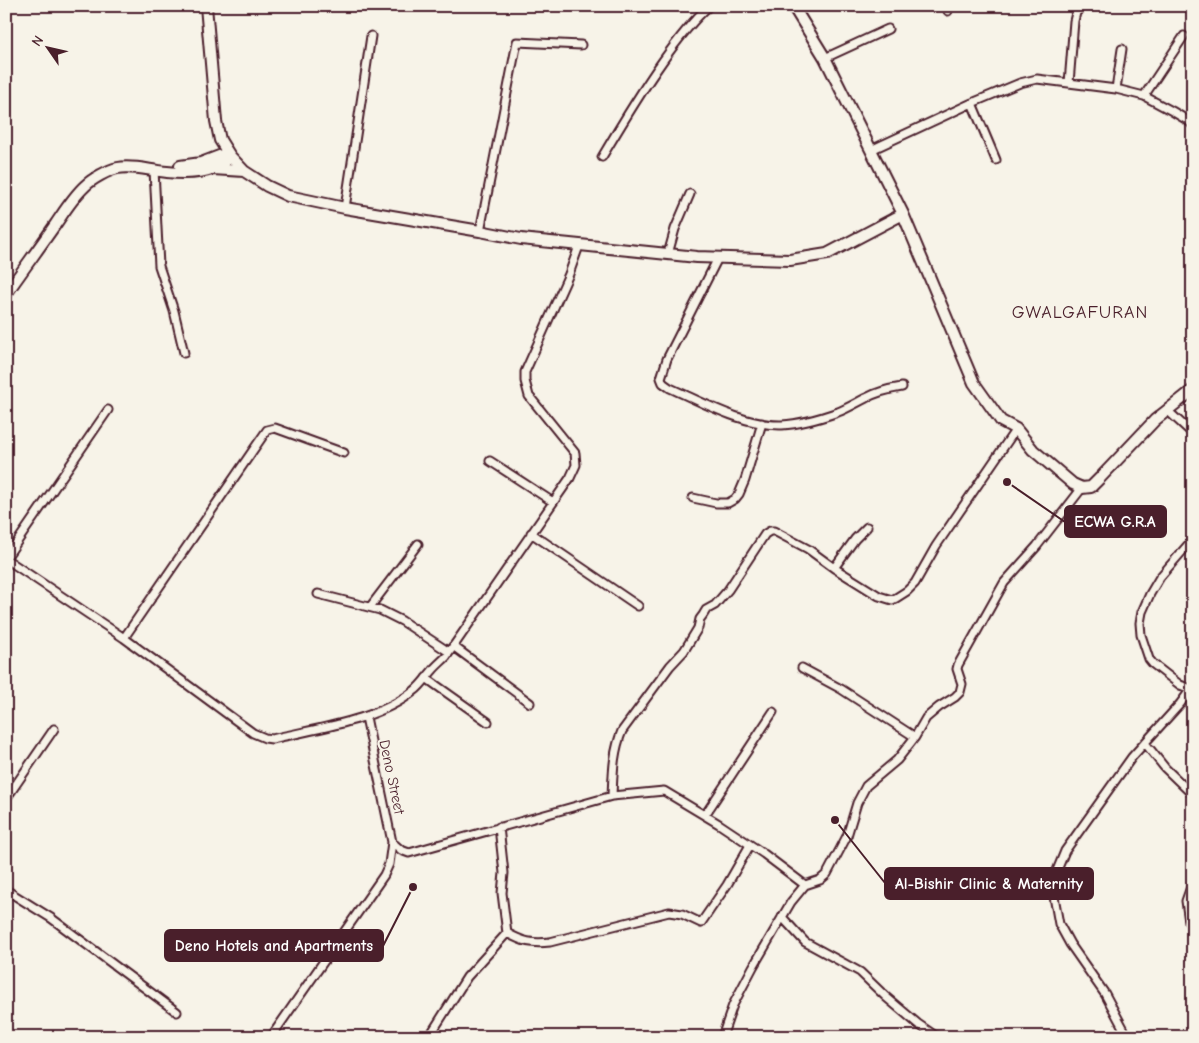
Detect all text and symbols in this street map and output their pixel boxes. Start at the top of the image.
north arrow [22,22,72,72]
text: N [28,32,47,50]
district label: GWALGAFURAN [1012,302,1148,323]
callout: ECWA G.R.A [1065,506,1166,537]
text: ECWA G.R.A [1074,513,1156,531]
street label: Deno Street [375,738,409,817]
callout: Al-Bishir Clinic & Maternity [885,868,1093,899]
text: Al-Bishir Clinic & Maternity [895,875,1084,893]
callout: Deno Hotels and Apartments [165,930,383,961]
text: Deno Hotels and Apartments [175,937,373,955]

